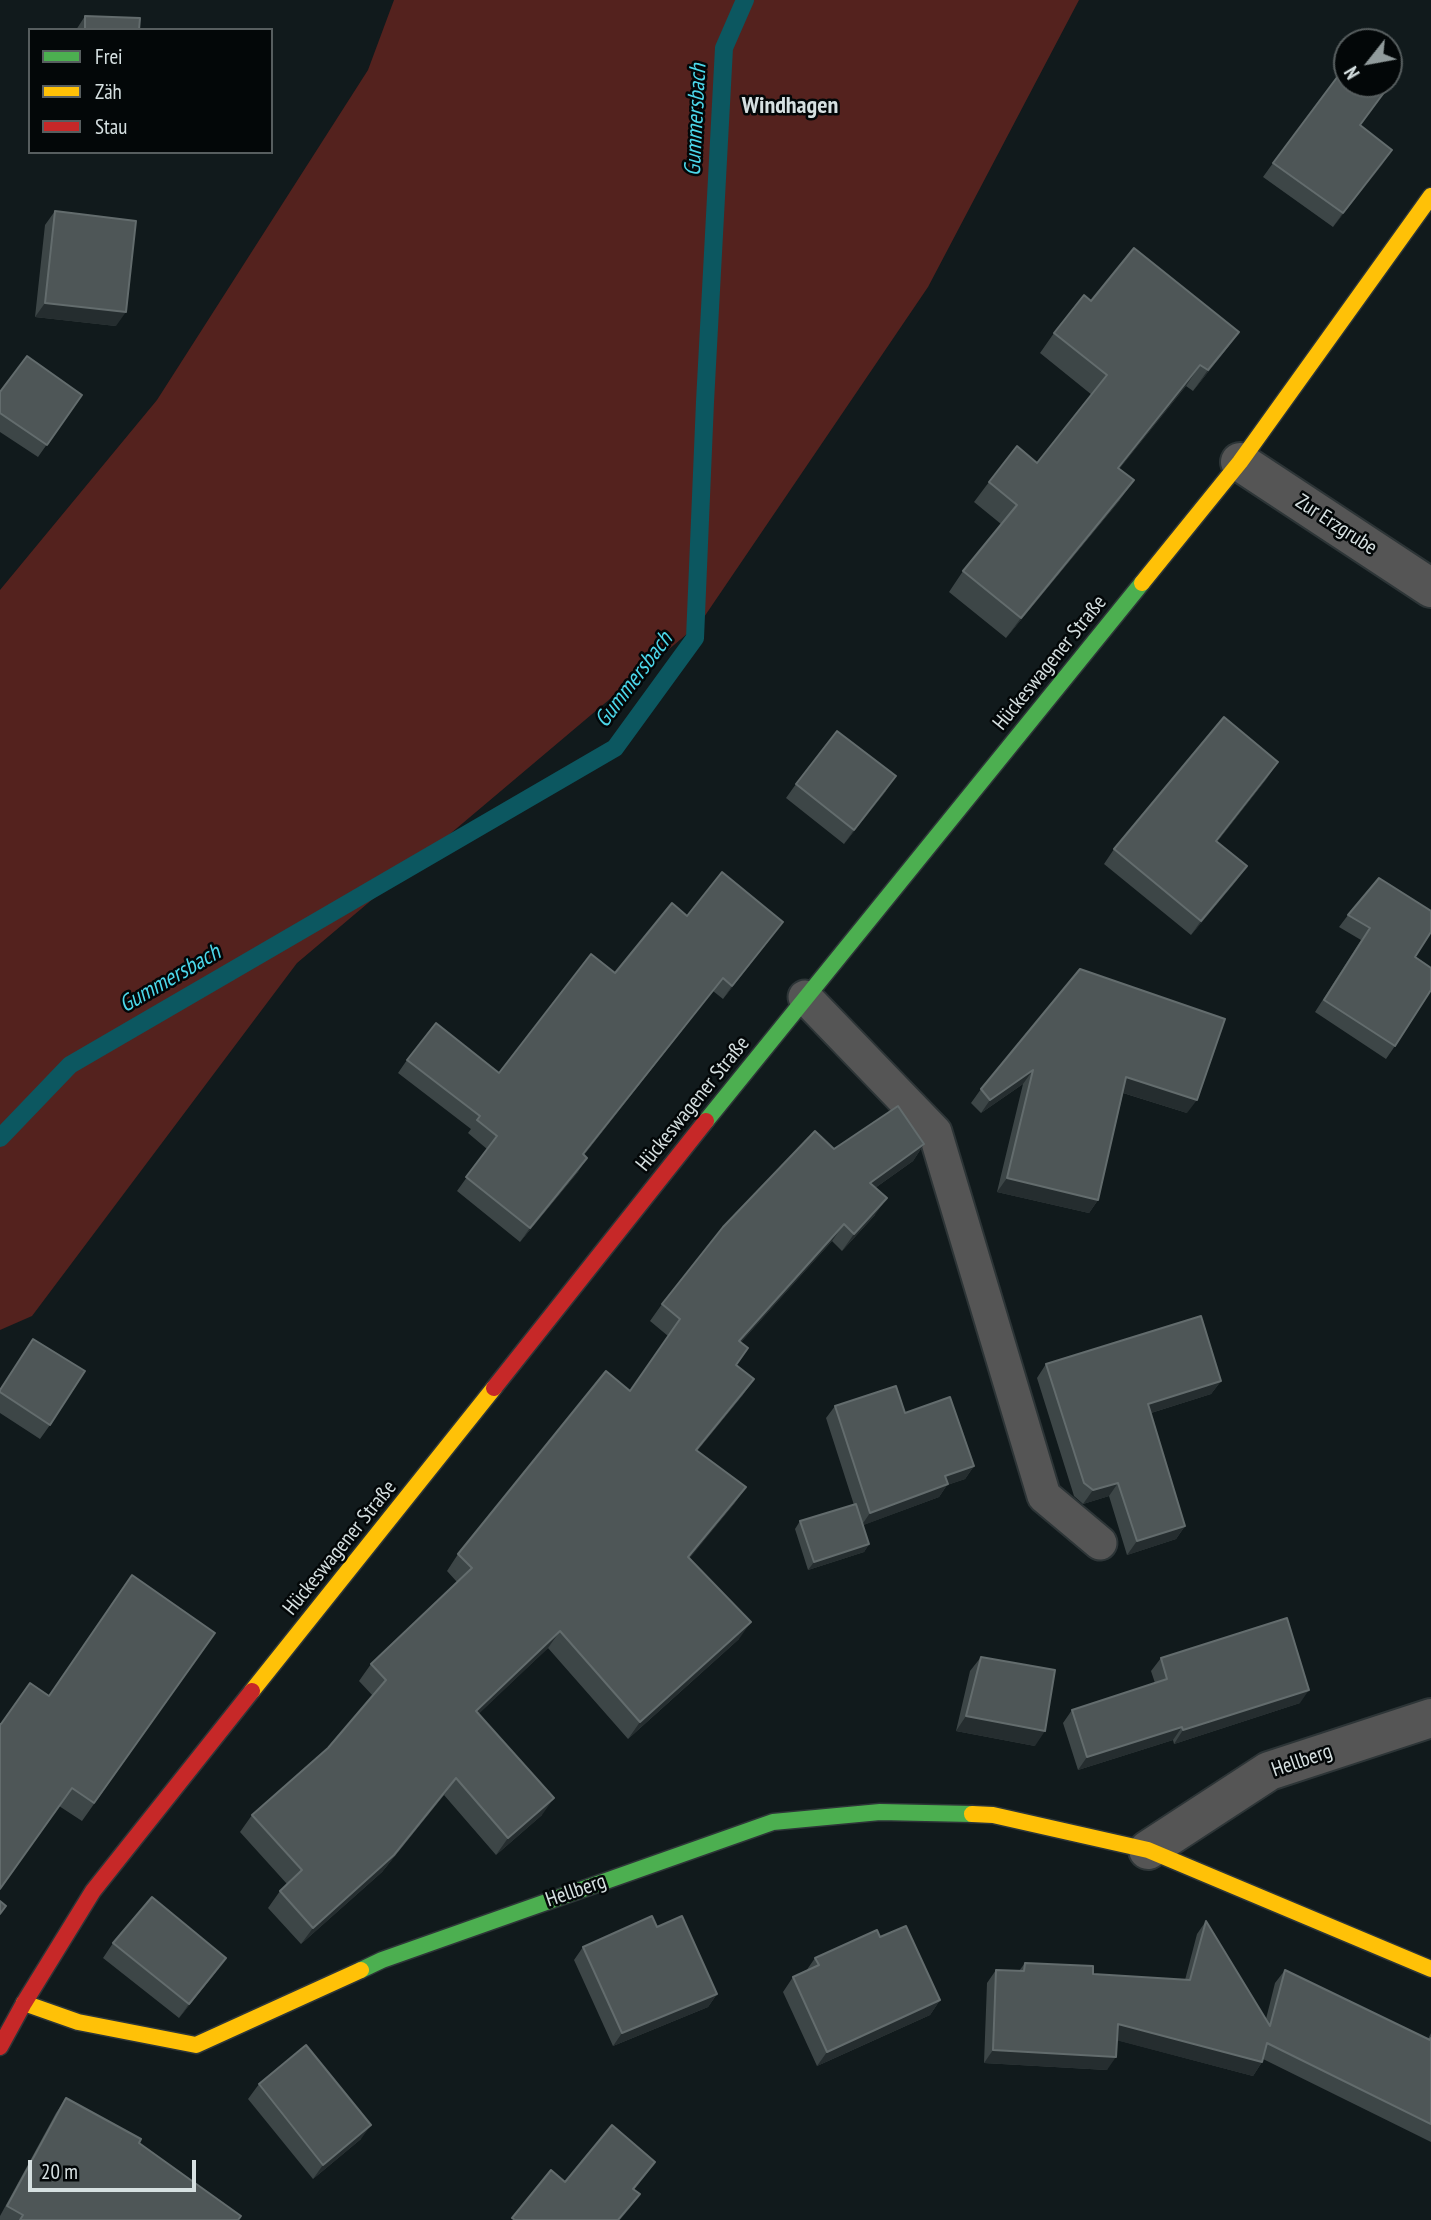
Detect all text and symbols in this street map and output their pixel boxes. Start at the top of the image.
legend [28,28,273,154]
north arrow [1333,28,1403,98]
text: Frei [95,43,123,70]
text: N [1339,62,1365,83]
water label: Gummersbach [679,63,713,177]
text: Zäh [95,78,122,105]
district label: Windhagen [742,92,838,120]
text: Stau [95,113,127,140]
street label: Zur Erzgrube [1291,489,1381,561]
street label: Hückeswagener Straße [988,591,1112,735]
water label: Gummersbach [589,627,679,733]
water label: Gummersbach [114,939,226,1019]
street label: Hückeswagener Straße [631,1032,755,1176]
street label: Hückeswagener Straße [278,1476,402,1620]
street label: Hellberg [1268,1739,1336,1783]
street label: Hellberg [542,1869,610,1913]
scale bar [32,2146,200,2190]
text: 20 m [41,2158,78,2185]

